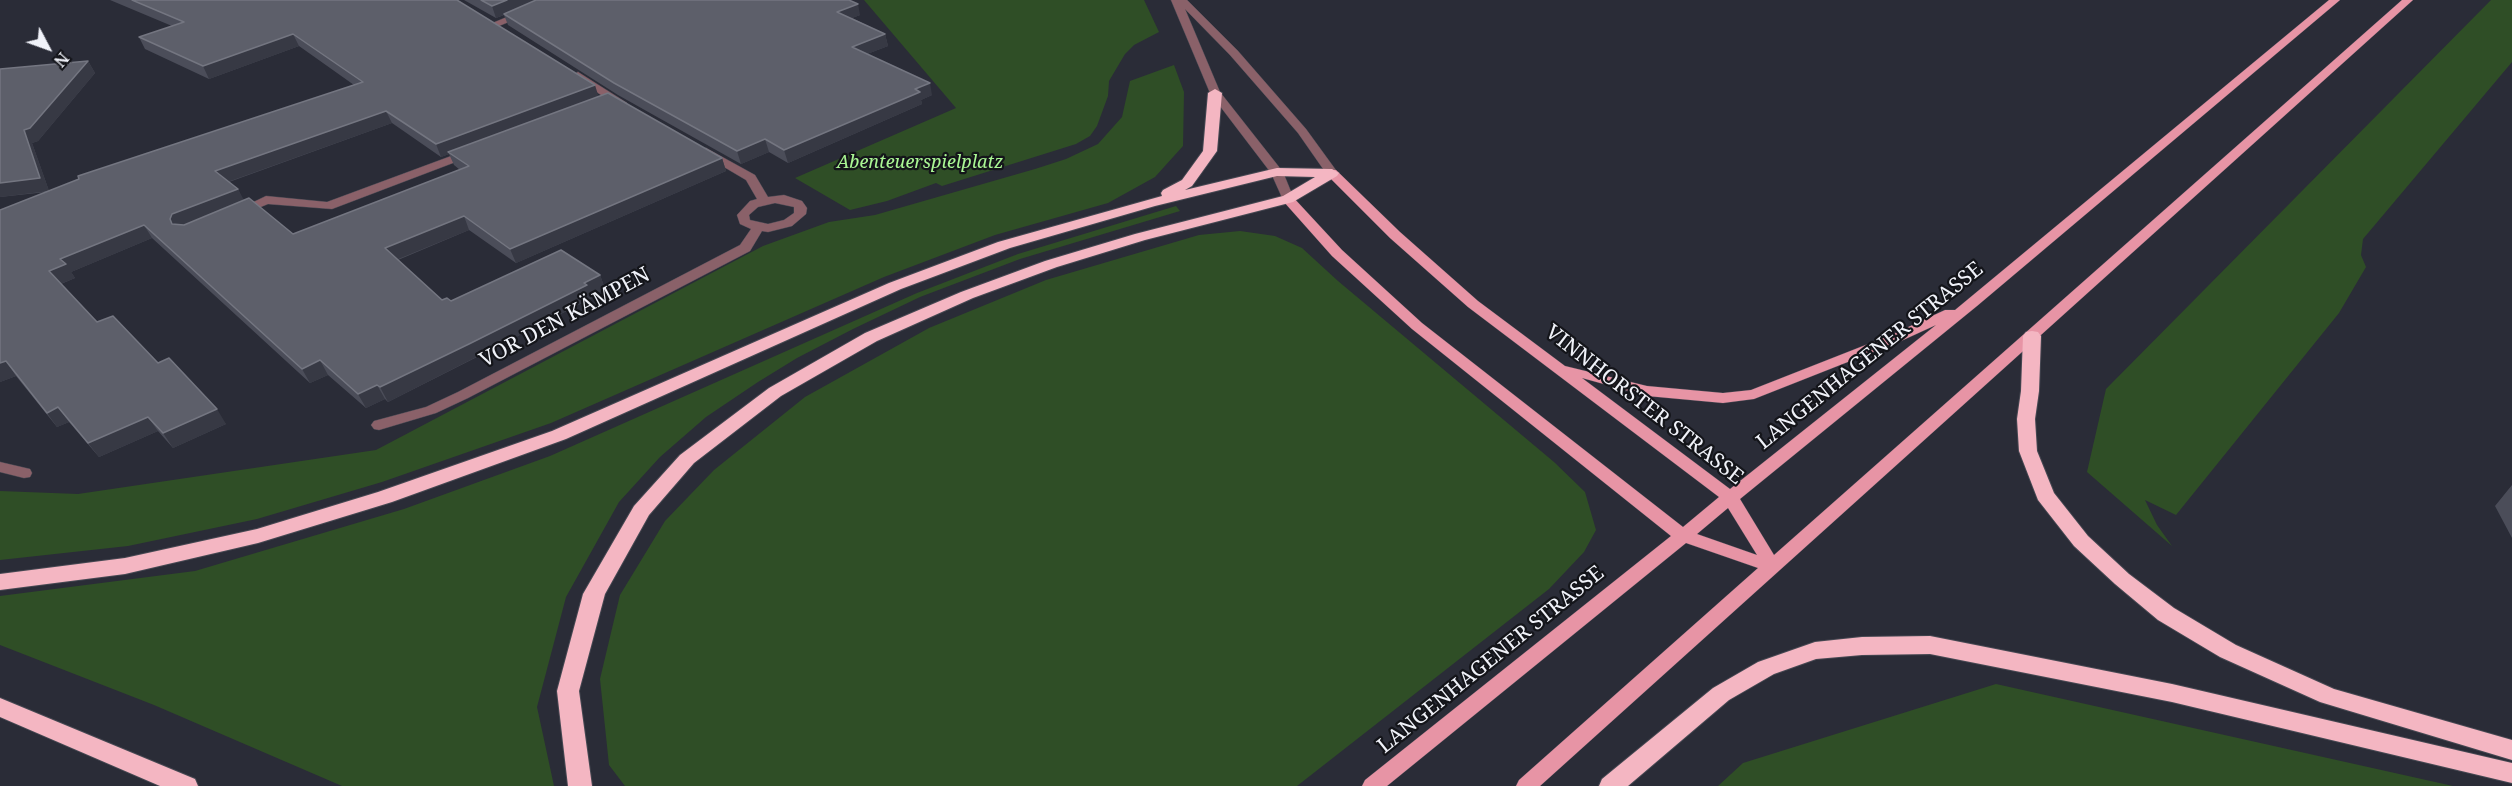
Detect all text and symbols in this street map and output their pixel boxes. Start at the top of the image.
north arrow [18,18,78,78]
text: N [49,48,74,72]
park label: Abenteuerspielplatz [837,152,1003,174]
street label: LANGENHAGENER STRASSE [1752,257,1988,455]
street label: VOR DEN KÄMPEN [475,262,655,374]
street label: VINNHORSTER STRASSE [1540,320,1748,490]
street label: LANGENHAGENER STRASSE [1373,561,1609,759]

